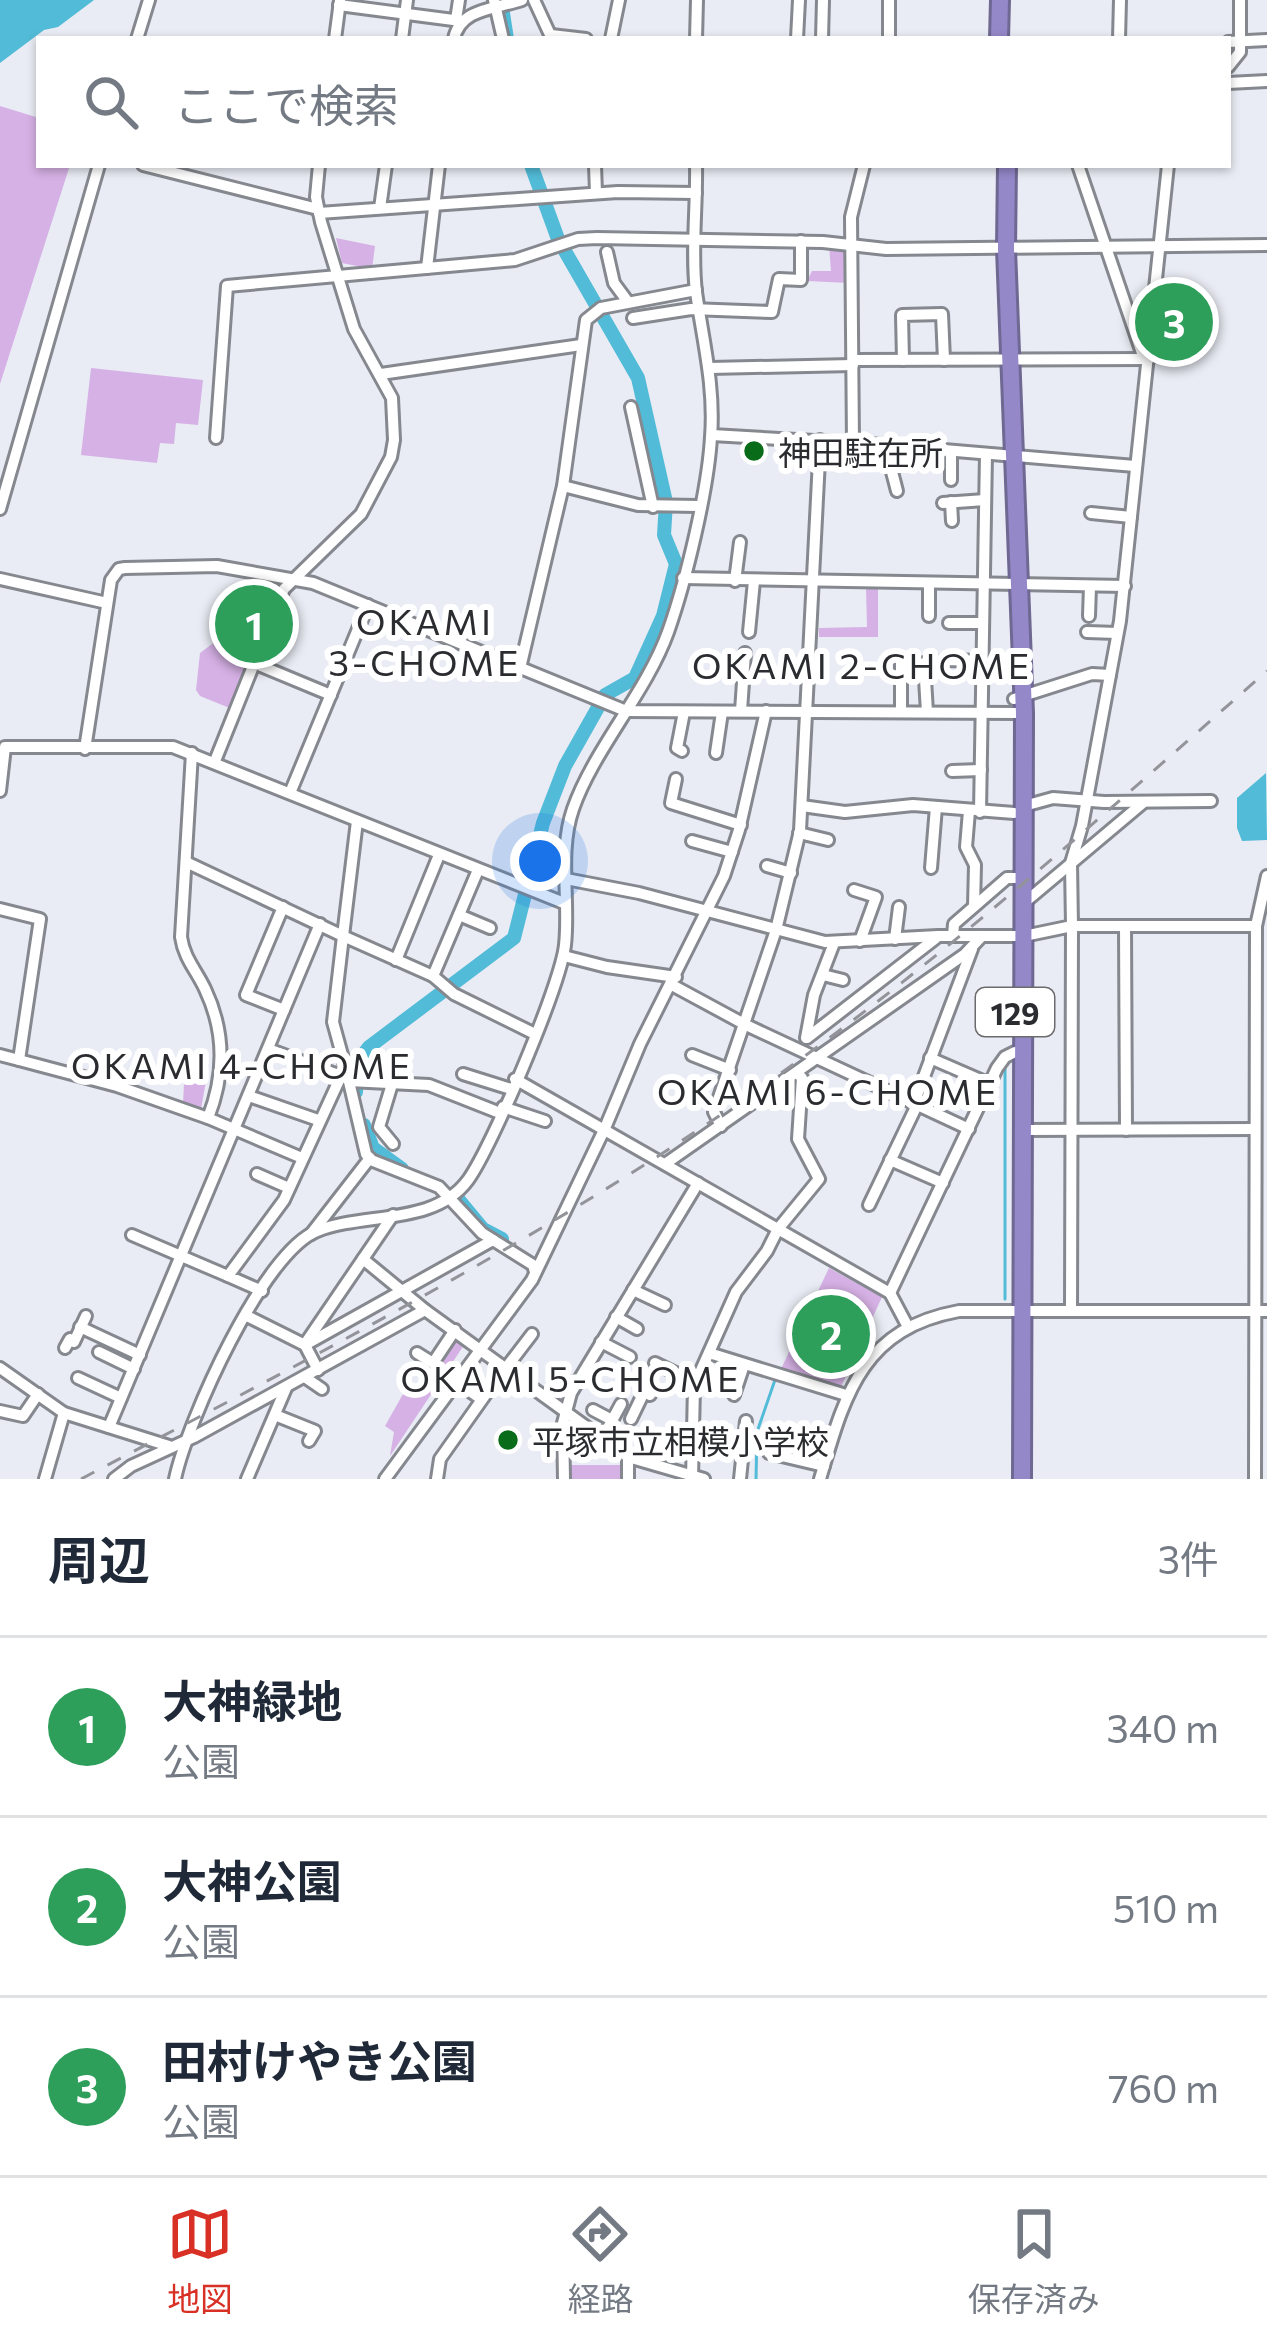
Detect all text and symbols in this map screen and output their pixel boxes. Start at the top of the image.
search box [36,36,1231,168]
icon: search [78,69,144,135]
text: ここで検索 [174,76,399,131]
pin: 3 [1135,277,1213,367]
place label: 神田駐在所 [778,431,943,472]
marker: 神田駐在所 [741,438,767,464]
pin: 1 [215,579,293,669]
district label: OKAMI 3-CHOME [329,598,521,683]
district label: OKAMI 2-CHOME [692,642,1032,686]
your location [510,831,570,891]
road number: 129 [976,988,1054,1036]
district label: OKAMI 4-CHOME [71,1042,413,1086]
district label: OKAMI 6-CHOME [657,1068,999,1112]
pin: 2 [792,1289,870,1379]
district label: OKAMI 5-CHOME [401,1355,741,1399]
place label: 平塚市立相模小学校 [532,1420,829,1461]
marker: 平塚市立相模小学校 [495,1427,521,1453]
text: 周辺 [48,1527,150,1590]
text: 3件 [1158,1534,1219,1582]
text: 大神緑地 [162,1672,342,1727]
text: 1 [78,1703,96,1751]
text: 340 m [1106,1703,1219,1751]
text: 公園 [162,1736,240,1784]
text: 大神公園 [162,1852,342,1907]
text: 2 [76,1883,98,1931]
text: 510 m [1113,1883,1219,1931]
text: 公園 [162,1916,240,1964]
text: 田村けやき公園 [162,2032,477,2087]
text: 3 [76,2063,98,2111]
text: 760 m [1108,2063,1219,2111]
text: 公園 [162,2096,240,2144]
tab: 地図 [167,2201,233,2321]
tab: 経路 [567,2201,633,2321]
tab: 保存済み [968,2201,1100,2321]

